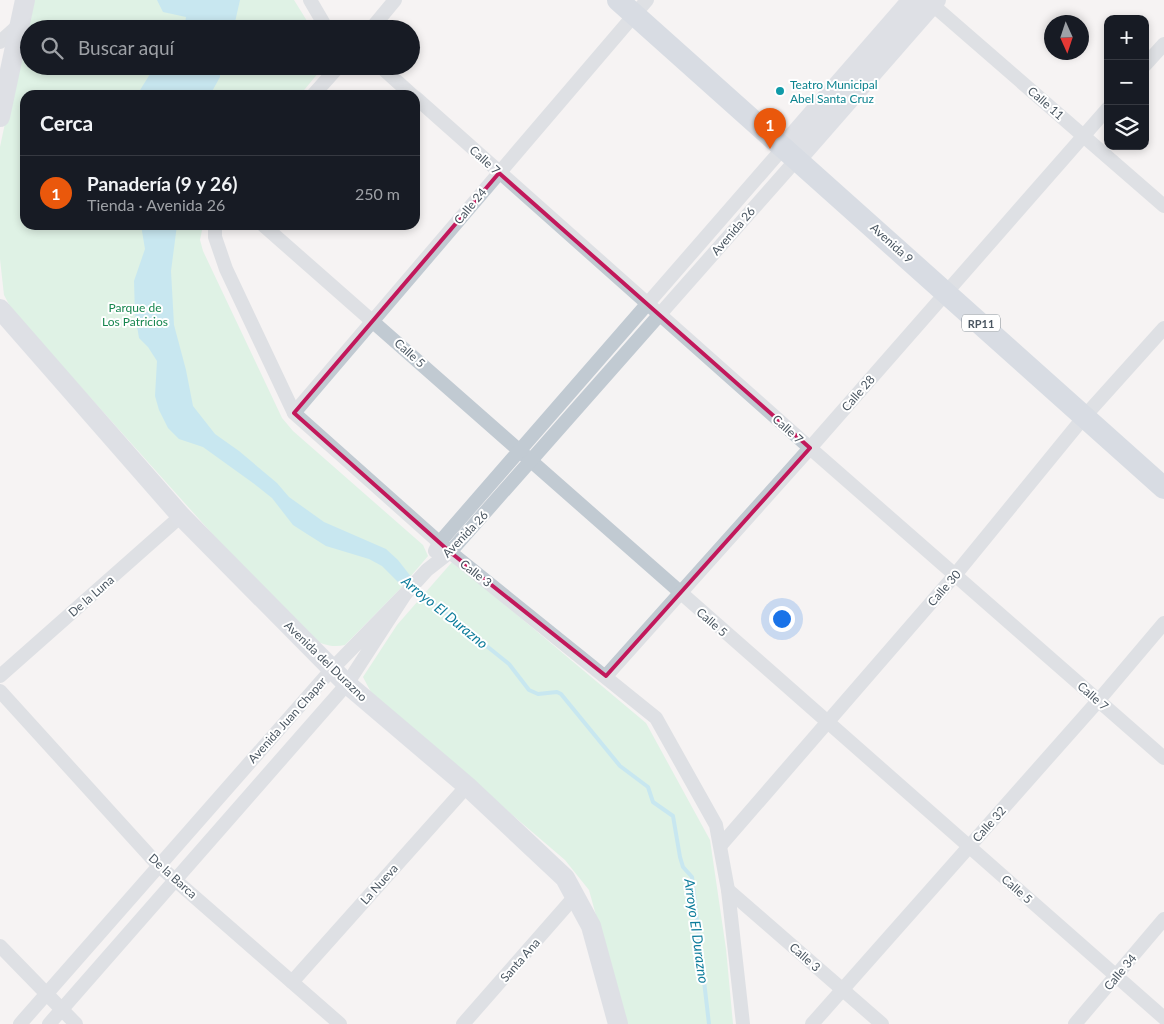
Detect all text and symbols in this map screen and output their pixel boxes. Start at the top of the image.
north arrow [1044,15,1089,60]
map controls [1104,15,1149,150]
button: + [1104,15,1149,60]
search box [20,20,420,75]
icon: search [38,34,66,62]
text: Buscar aquí [78,36,174,59]
button: − [1104,60,1149,105]
place label: Teatro Municipal Abel Santa Cruz [790,77,878,106]
street label: Calle 11 [1025,83,1067,123]
marker: Teatro Municipal Abel Santa Cruz [774,85,786,97]
button: layers [1104,105,1149,150]
pin: 1 [754,108,786,149]
text: Cerca [40,110,93,135]
street label: Calle 7 [467,142,503,178]
text: Panadería (9 y 26) [87,172,237,195]
text: 1 [51,184,61,203]
text: 250 m [355,184,400,203]
street label: Calle 24 [450,185,490,227]
text: Tienda · Avenida 26 [87,195,225,214]
street label: Avenida 26 [708,204,758,258]
street label: Avenida 9 [868,220,916,266]
park label: Parque de Los Patricios [102,300,168,329]
road number: RP11 [962,314,1000,332]
street label: Calle 5 [392,335,428,371]
street label: Calle 28 [838,372,878,414]
street label: Calle 7 [770,411,806,447]
street label: Avenida 26 [439,507,491,561]
street label: Calle 3 [457,556,495,590]
street label: Calle 30 [924,567,964,609]
street label: De la Luna [65,572,117,620]
water label: Arroyo El Durazno [398,572,491,652]
street label: Calle 5 [693,605,731,639]
your location [769,606,795,632]
street label: Avenida del Durazno [282,618,371,704]
street label: Avenida Juan Chapar [245,674,330,766]
street label: Calle 7 [1074,679,1112,713]
street label: Calle 32 [969,803,1009,845]
street label: De la Barca [146,850,200,902]
street label: La Nueva [357,861,401,907]
street label: Calle 5 [998,872,1036,906]
water label: Arroyo El Durazno [681,877,713,984]
street label: Santa Ana [497,935,543,985]
street label: Calle 3 [786,940,824,974]
street label: Calle 34 [1100,951,1140,993]

